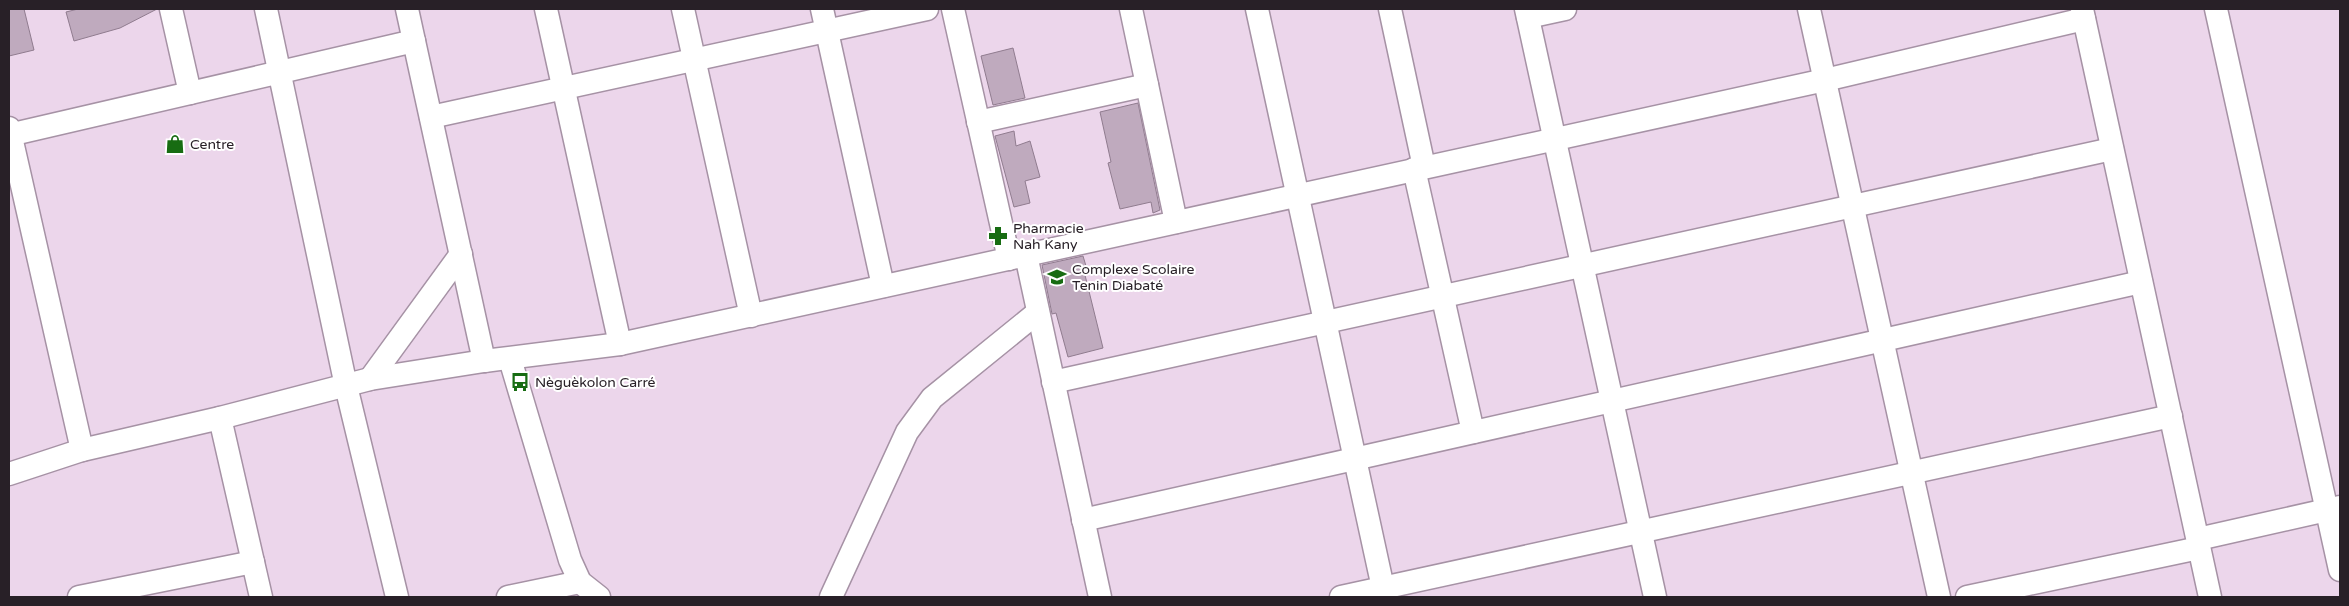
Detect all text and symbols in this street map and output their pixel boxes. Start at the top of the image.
shop icon: Centre [164,133,186,155]
place label: Centre [190,136,234,153]
place label: Pharmacie Nah Kany [1013,220,1084,253]
pharmacy icon: Pharmacie Nah Kany [987,225,1009,247]
place label: Complexe Scolaire Tenin Diabaté [1072,261,1195,294]
school or university icon: Complexe Scolaire Tenin Diabaté [1046,266,1068,288]
bus stop icon: Nèguèkolon Carré [509,371,531,393]
place label: Nèguèkolon Carré [535,374,656,391]

